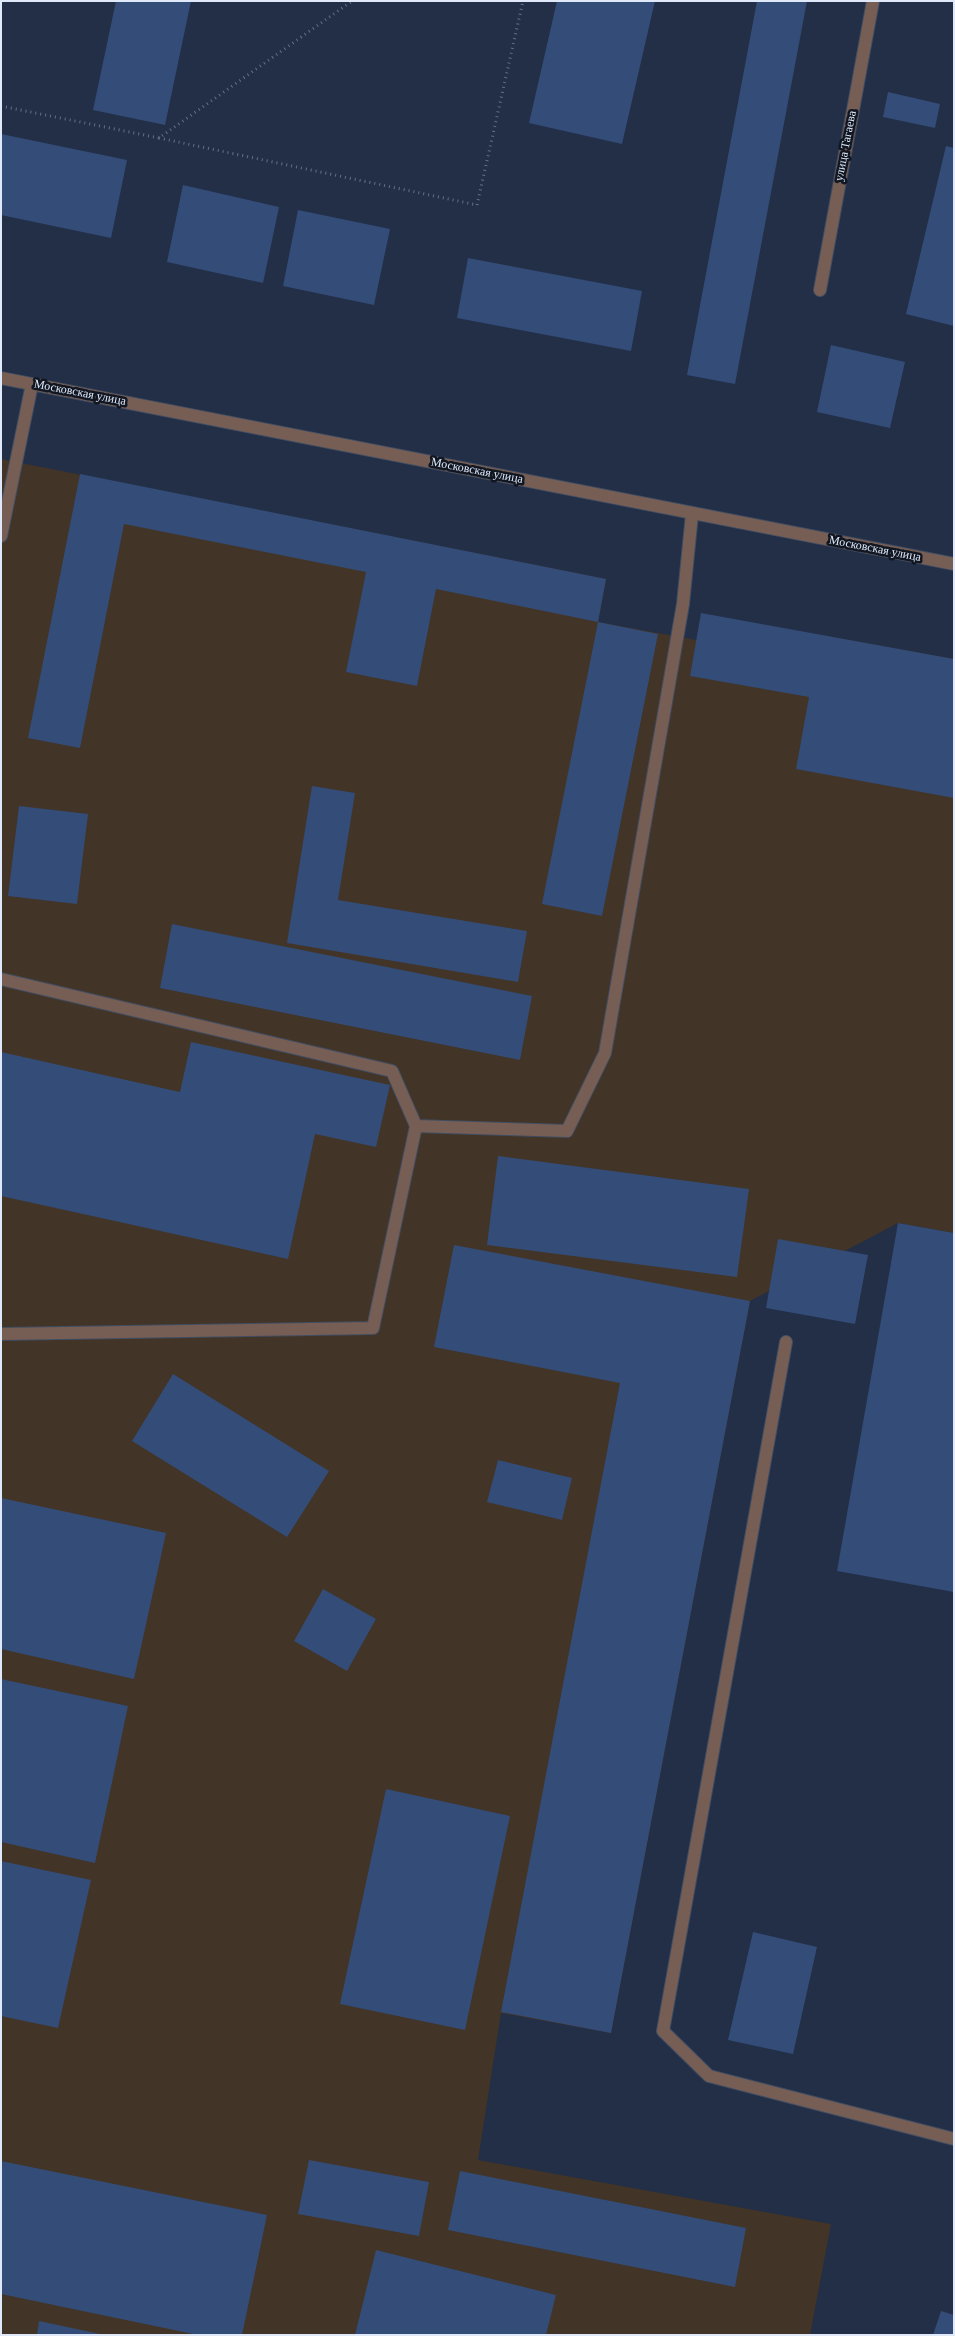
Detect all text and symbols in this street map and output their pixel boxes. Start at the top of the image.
street label: улица Тагаева [832,110,860,182]
street label: Московская улица [33,377,127,409]
street label: Московская улица [430,455,524,487]
street label: Московская улица [828,533,922,565]

